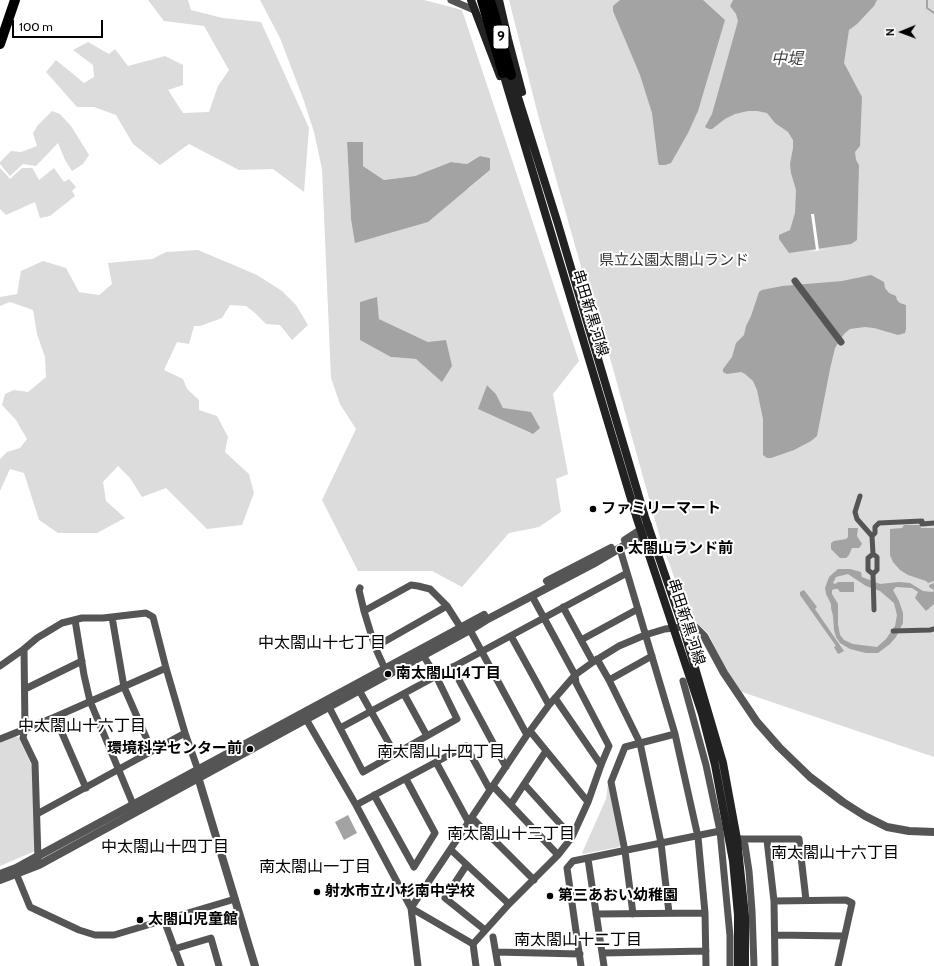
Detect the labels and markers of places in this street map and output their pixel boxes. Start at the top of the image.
place label: ファミリーマート [601,500,721,518]
marker: ファミリーマート [588,504,598,514]
place label: 太閤山ランド前 [628,540,733,558]
marker: 太閤山ランド前 [615,544,625,554]
place label: 南太閤山14丁目 [396,665,501,683]
marker: 南太閤山14丁目 [383,669,393,679]
place label: 環境科学センター前 [107,740,242,758]
marker: 環境科学センター前 [245,744,255,754]
place label: 射水市立小杉南中学校 [325,883,475,901]
marker: 射水市立小杉南中学校 [312,887,322,897]
place label: 第三あおい幼稚園 [558,887,678,905]
marker: 第三あおい幼稚園 [545,891,555,901]
place label: 太閤山児童館 [148,911,238,929]
marker: 太閤山児童館 [135,915,145,925]

